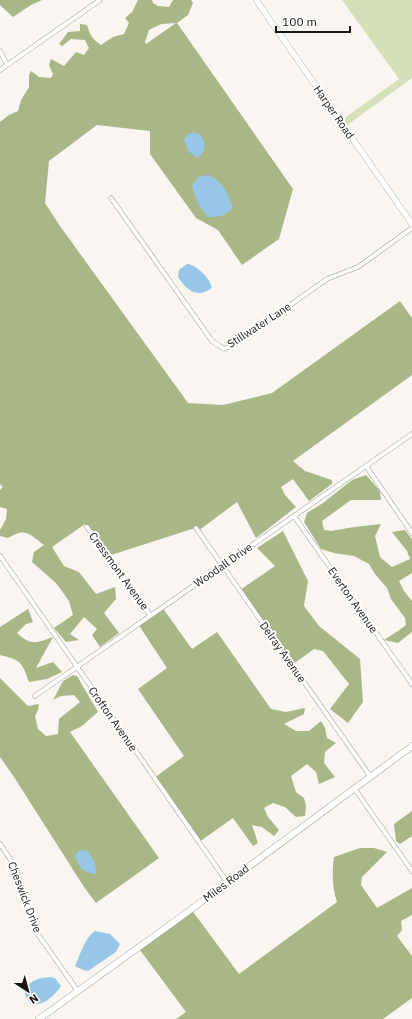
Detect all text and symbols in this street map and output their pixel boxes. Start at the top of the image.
scale bar [276,8,350,34]
text: 100 m [282,14,317,29]
street label: Harper Road [310,83,358,141]
street label: Stillwater Lane [224,299,294,351]
street label: Cressmont Avenue [86,529,152,613]
street label: Woodall Drive [191,540,255,590]
street label: Everton Avenue [325,564,381,636]
street label: Delray Avenue [257,619,309,685]
street label: Crofton Avenue [85,684,141,754]
street label: Cheswick Drive [5,859,45,935]
street label: Miles Road [200,861,252,905]
north arrow [8,971,48,1011]
text: N [27,991,41,1007]

